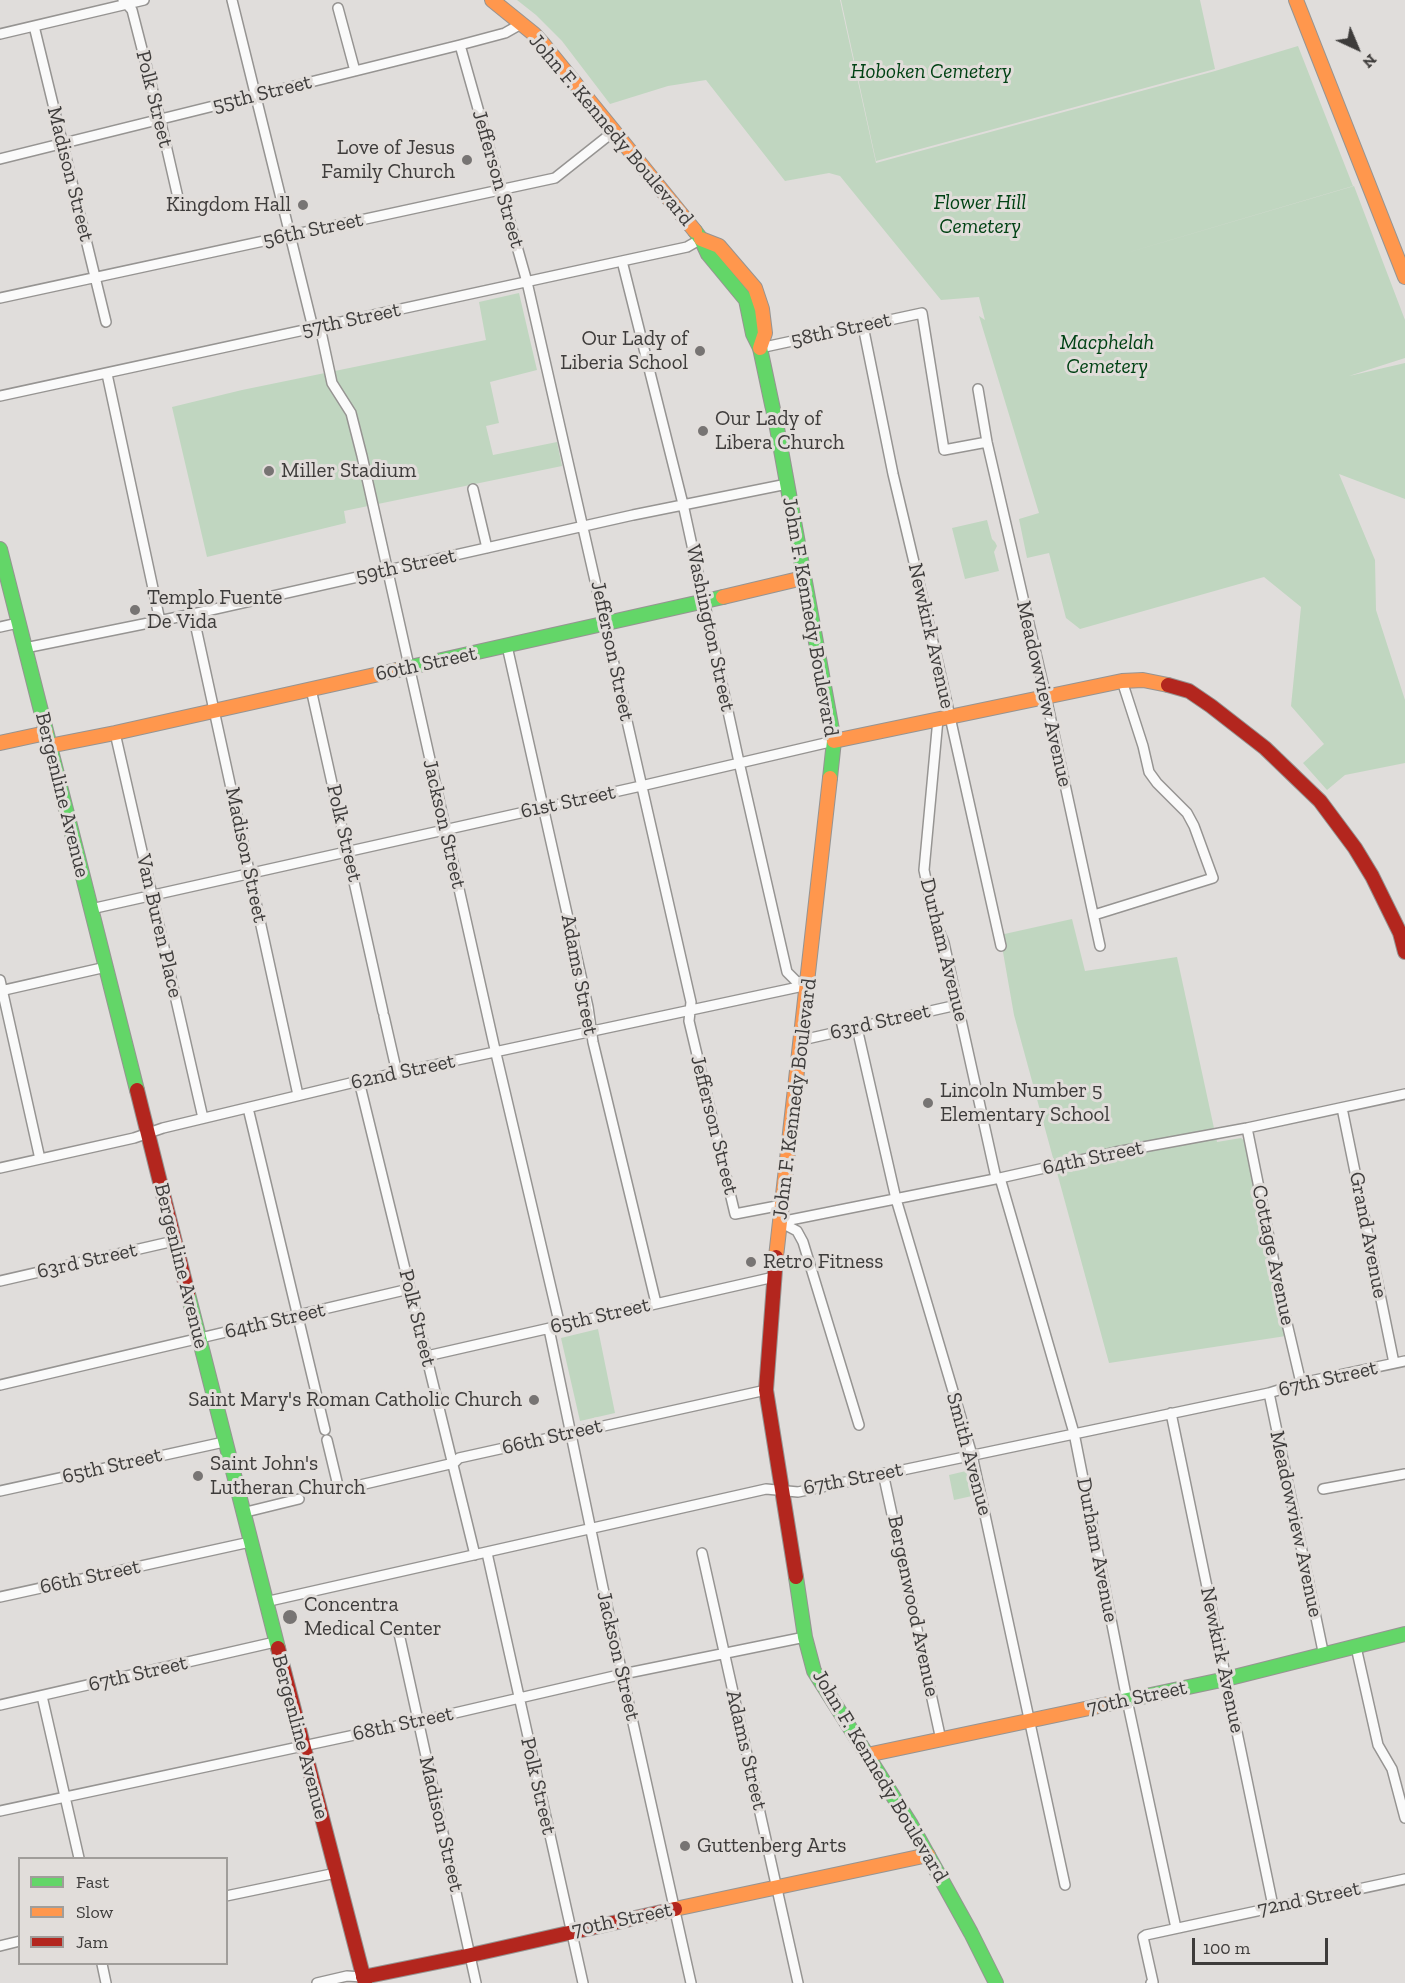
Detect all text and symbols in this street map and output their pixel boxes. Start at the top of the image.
north arrow [1327,18,1387,78]
street label: John F. Kennedy Boulevard [523,29,699,231]
street label: Polk Street [130,48,178,150]
text: N [1359,50,1381,72]
park label: Hoboken Cemetery [850,59,1012,85]
street label: 55th Street [210,70,314,118]
street label: Madison Street [41,104,99,244]
street label: Jefferson Street [466,107,530,251]
place label: Love of Jesus Family Church [321,135,455,185]
marker: Love of Jesus Family Church [460,153,474,167]
park label: Flower Hill Cemetery [934,190,1026,240]
place label: Kingdom Hall [166,192,291,218]
marker: Kingdom Hall [296,198,310,212]
street label: 56th Street [261,207,365,253]
street label: 57th Street [299,297,403,343]
street label: 58th Street [789,307,893,353]
place label: Our Lady of Liberia School [560,326,688,376]
park label: Macphelah Cemetery [1060,330,1154,380]
marker: Our Lady of Liberia School [693,344,707,358]
place label: Our Lady of Libera Church [715,406,845,456]
marker: Our Lady of Libera Church [696,424,710,438]
place label: Miller Stadium [281,458,416,484]
marker: Miller Stadium [262,464,276,478]
street label: John F. Kennedy Boulevard [776,495,844,739]
street label: Washington Street [680,542,740,714]
street label: 59th Street [354,543,458,589]
street label: Newkirk Avenue [902,561,960,711]
street label: Jefferson Street [585,579,639,723]
place label: Templo Fuente De Vida [147,585,282,635]
street label: Meadowview Avenue [1010,599,1078,789]
marker: Templo Fuente De Vida [128,603,142,617]
street label: 60th Street [373,641,479,687]
street label: Bergenline Avenue [29,710,95,880]
street label: Jackson Street [417,757,471,891]
street label: 61st Street [518,780,618,824]
street label: Polk Street [321,782,367,884]
street label: Madison Street [219,785,273,925]
street label: Van Buren Place [130,852,188,1000]
street label: Durham Avenue [914,876,974,1024]
street label: Adams Street [555,912,603,1038]
street label: John F. Kennedy Boulevard [768,977,822,1221]
street label: 63rd Street [828,998,932,1046]
street label: 62nd Street [349,1049,457,1095]
street label: Jefferson Street [685,1053,743,1197]
place label: Lincoln Number 5 Elementary School [940,1078,1110,1128]
marker: Lincoln Number 5 Elementary School [921,1096,935,1110]
street label: 64th Street [1040,1135,1146,1181]
street label: Grand Avenue [1343,1170,1393,1300]
street label: Bergenline Avenue [148,1181,214,1351]
street label: Cottage Avenue [1246,1183,1300,1327]
street label: 63rd Street [35,1237,139,1285]
place label: Retro Fitness [763,1249,883,1275]
marker: Retro Fitness [744,1255,758,1269]
street label: Polk Street [393,1267,441,1369]
street label: 65th Street [548,1292,652,1340]
street label: 64th Street [222,1297,328,1345]
street label: 67th Street [1276,1355,1380,1403]
place label: Saint Mary's Roman Catholic Church [188,1387,522,1413]
street label: Smith Avenue [941,1390,997,1518]
marker: Saint Mary's Roman Catholic Church [527,1393,541,1407]
street label: 66th Street [499,1413,605,1461]
street label: Meadowview Avenue [1264,1429,1328,1619]
street label: 65th Street [60,1442,164,1490]
place label: Saint John's Lutheran Church [210,1451,366,1501]
street label: 67th Street [801,1457,905,1501]
marker: Saint John's Lutheran Church [191,1469,205,1483]
street label: Durham Avenue [1071,1476,1123,1624]
street label: Bergenwood Avenue [881,1513,945,1699]
street label: 66th Street [38,1554,142,1600]
street label: Newkirk Avenue [1194,1585,1250,1735]
street label: Jackson Street [591,1589,645,1723]
place label: Concentra Medical Center [304,1592,441,1642]
marker: Concentra Medical Center [281,1608,299,1626]
street label: 67th Street [86,1650,190,1698]
street label: Bergenline Avenue [266,1652,334,1822]
street label: John F. Kennedy Boulevard [807,1665,953,1887]
street label: 70th Street [1085,1675,1189,1721]
street label: Adams Street [720,1688,772,1812]
street label: 68th Street [350,1701,456,1747]
street label: Polk Street [515,1735,561,1837]
street label: Madison Street [413,1754,469,1894]
place label: Guttenberg Arts [697,1833,846,1859]
marker: Guttenberg Arts [678,1839,692,1853]
legend [18,1857,228,1965]
text: Fast [76,1871,109,1893]
street label: 72nd Street [1255,1876,1363,1922]
street label: 70th Street [570,1897,674,1943]
text: Slow [76,1901,113,1923]
scale bar [1195,1926,1332,1964]
text: Jam [76,1931,108,1953]
text: 100 m [1203,1937,1250,1959]

